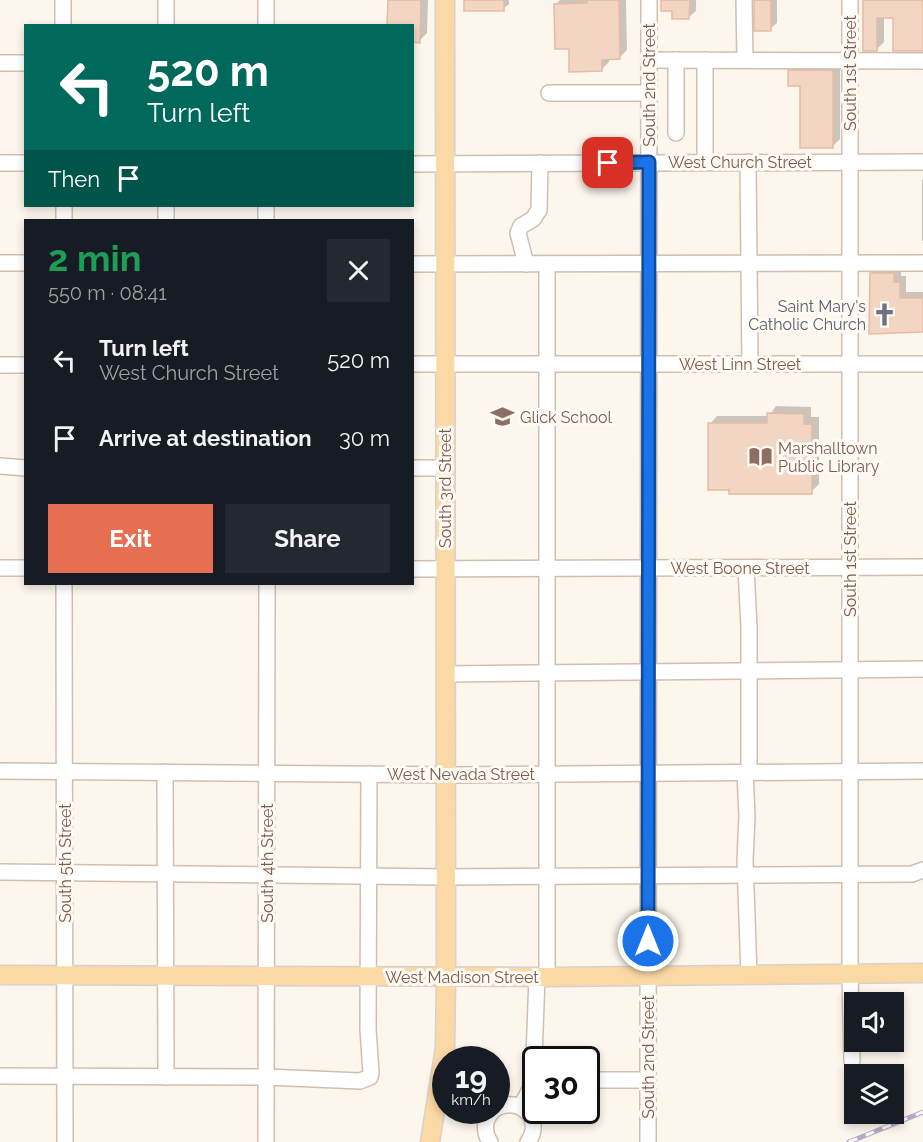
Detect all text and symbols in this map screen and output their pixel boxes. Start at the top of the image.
street label: South 1st Street [841,14,860,131]
street label: South 2nd Street [640,23,659,147]
text: 520 m [147,47,269,96]
icon: left [48,48,126,126]
text: Turn left [147,97,250,128]
pin [582,137,633,188]
icon: arrive [591,146,624,179]
street label: West Church Street [668,153,813,172]
icon: arrive [112,162,145,195]
text: Then [48,166,100,192]
text: 2 min [48,237,141,279]
button: close [327,239,390,302]
text: 550 m · 08:41 [48,281,167,305]
place label: Saint Mary's Catholic Church [748,297,866,334]
church icon: Saint Mary's Catholic Church [871,302,897,328]
text: Turn left [99,335,189,361]
icon: left [48,344,81,377]
text: 520 m [327,347,390,373]
street label: West Linn Street [679,355,802,374]
text: West Church Street [99,361,279,385]
school or university icon: Glick School [489,404,515,430]
place label: Glick School [520,408,613,427]
icon: arrive [48,422,81,455]
text: Arrive at destination [99,425,312,451]
text: 30 m [339,425,390,451]
street label: South 3rd Street [436,427,455,548]
place label: Marshalltown Public Library [778,439,880,476]
library icon: Marshalltown Public Library [747,444,773,470]
street label: South 1st Street [841,500,860,617]
button: Exit [48,504,213,573]
button: Share [225,504,390,573]
street label: West Boone Street [670,559,810,578]
street label: West Nevada Street [387,765,536,784]
street label: South 5th Street [56,803,75,923]
street label: South 4th Street [258,803,277,923]
position arrow [616,909,680,973]
street label: West Madison Street [385,968,539,987]
map controls [844,992,904,1124]
button: sound [844,992,904,1052]
street label: South 2nd Street [639,995,658,1119]
speed limit sign: 30 [522,1046,600,1124]
text: 19 [455,1060,487,1095]
button: layers [844,1064,904,1124]
text: km/h [451,1091,491,1109]

